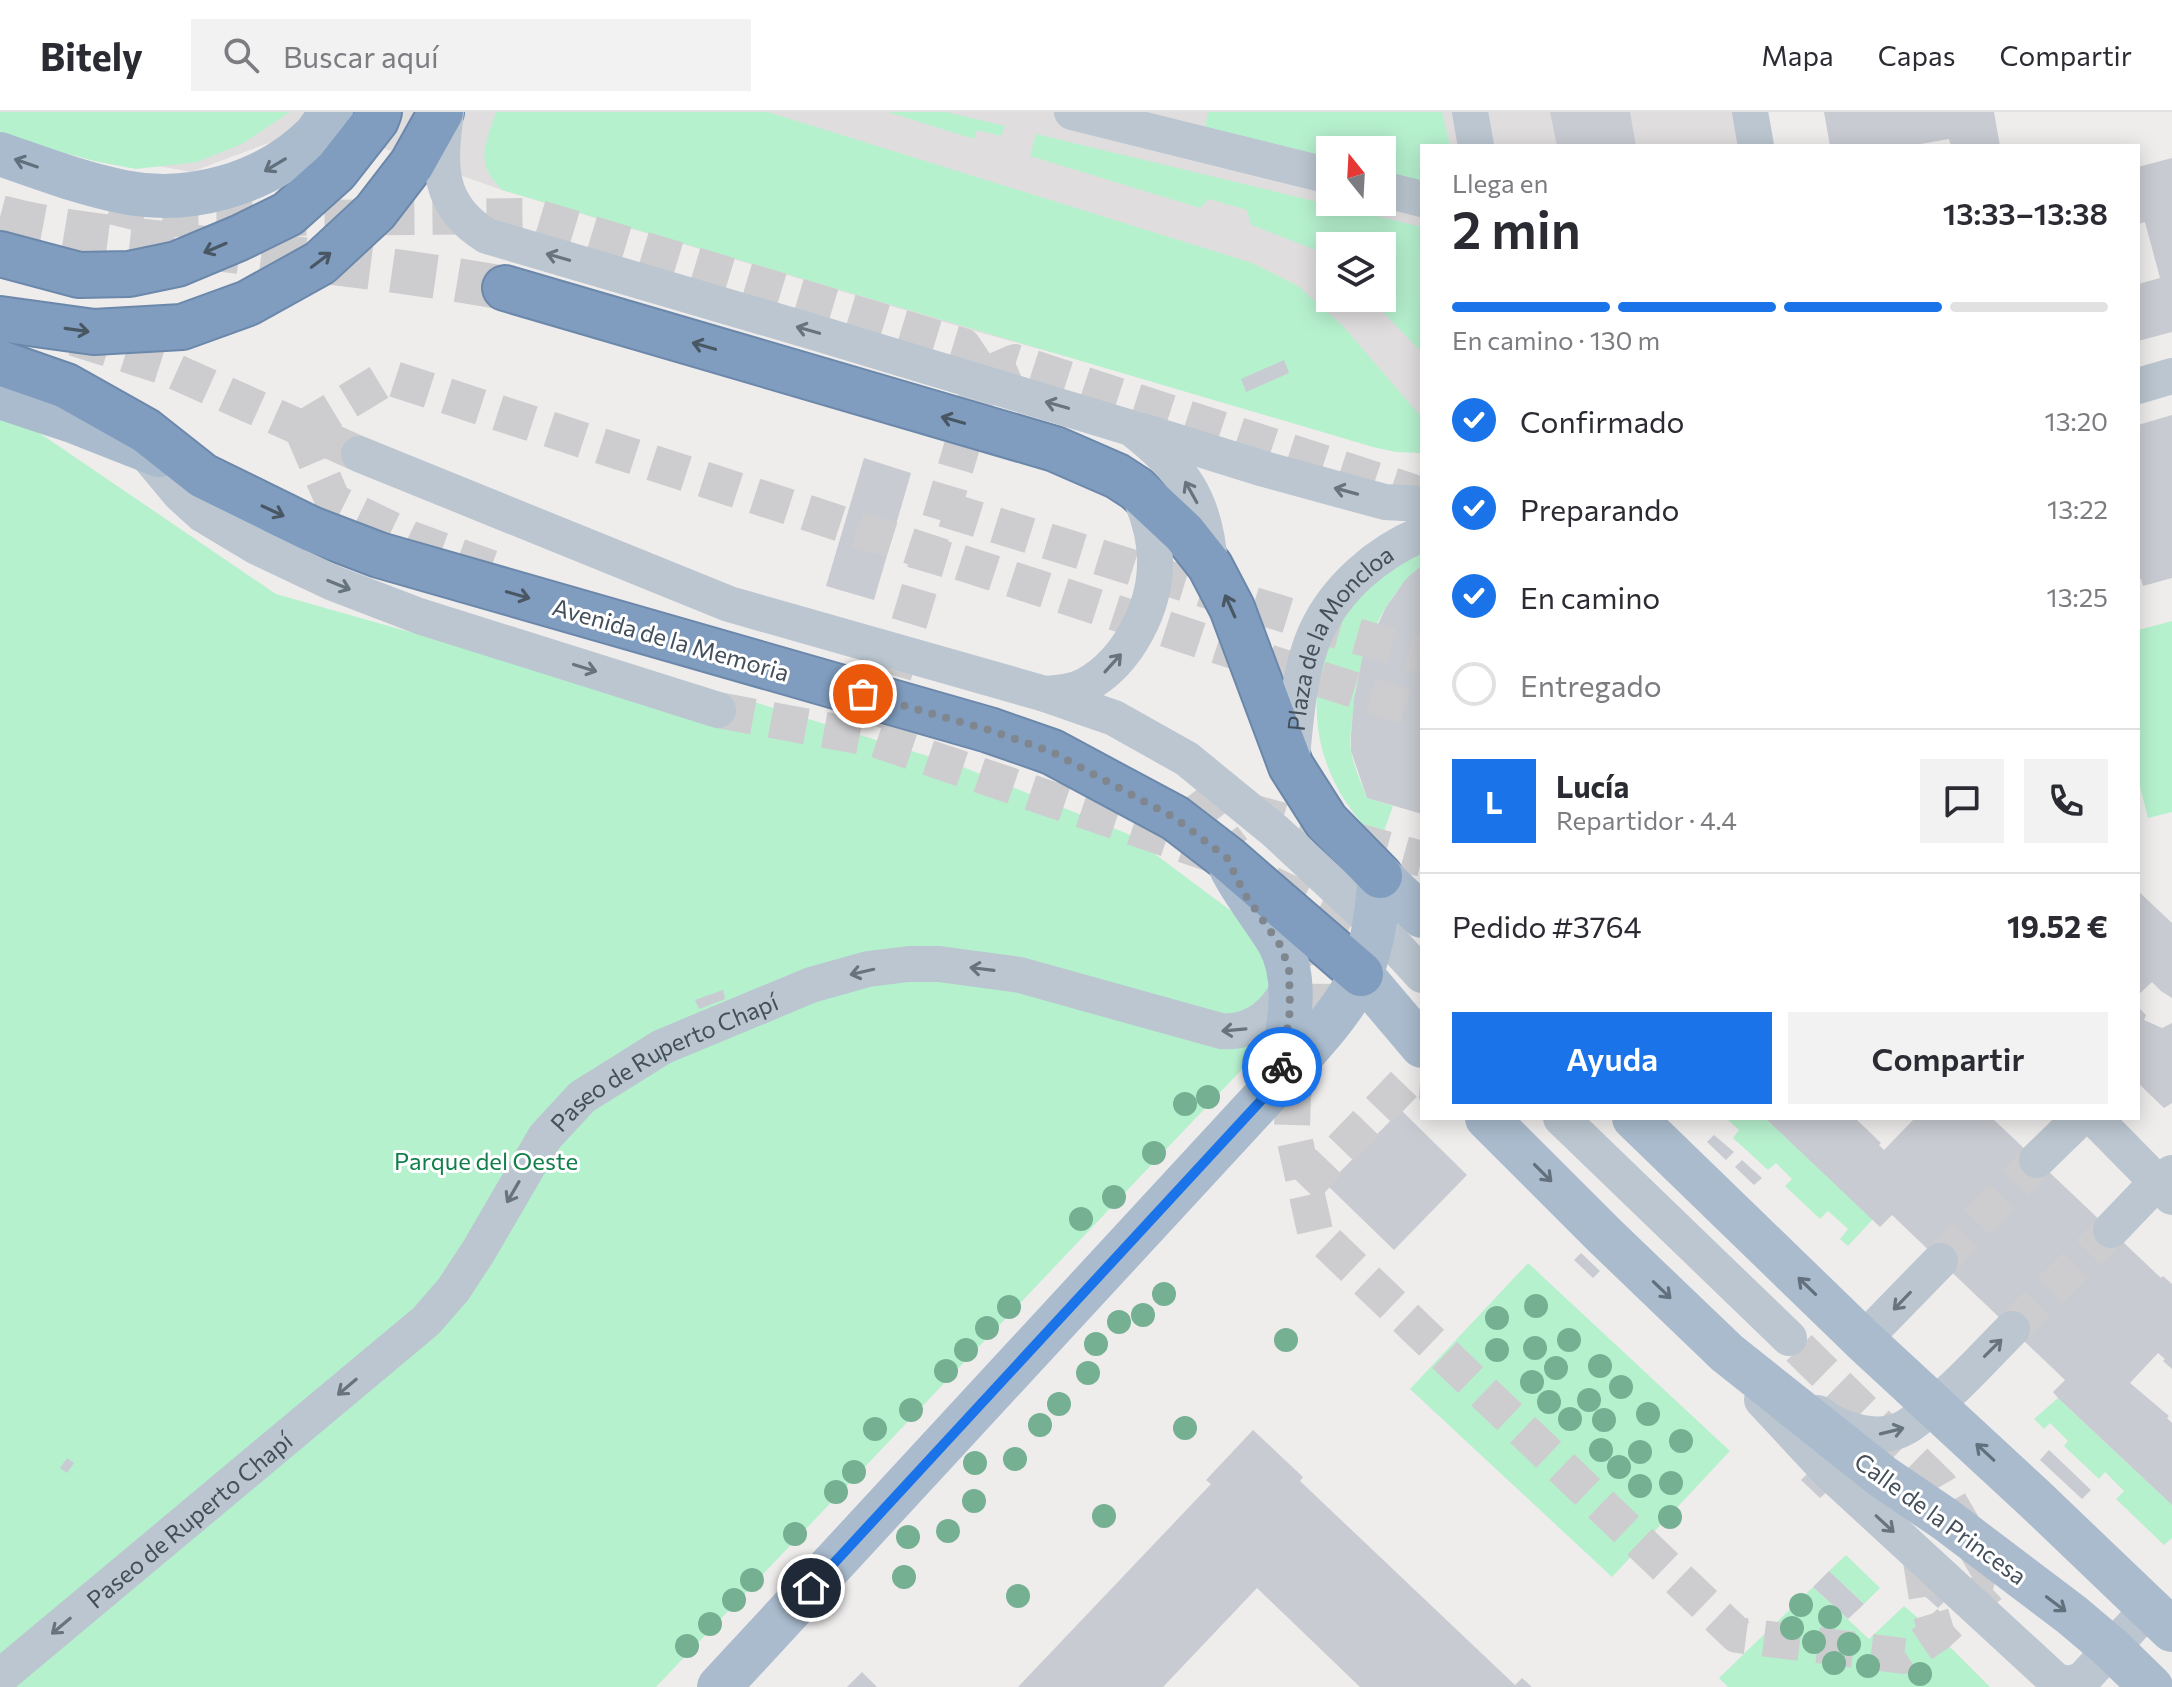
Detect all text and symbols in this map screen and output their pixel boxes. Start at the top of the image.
search box [191,19,751,91]
text: Bitely [40,32,143,79]
icon: search [219,33,263,77]
text: Buscar aquí [283,37,439,74]
text: Mapa [1761,38,1834,72]
text: Capas [1878,38,1955,72]
text: Compartir [1999,38,2132,72]
north arrow [1316,136,1396,216]
map controls [1316,136,1396,312]
one-way arrow [14,154,39,169]
one-way arrow [265,157,287,173]
text: Llega en [1452,167,1548,198]
text: 13:33–13:38 [1943,194,2108,231]
text: 2 min [1452,196,1581,260]
button: layers [1316,232,1396,312]
one-way arrow [203,241,228,256]
one-way arrow [546,249,572,264]
one-way arrow [310,252,331,269]
one-way arrow [796,322,821,336]
one-way arrow [64,323,89,338]
text: En camino · 130 m [1452,324,1660,355]
one-way arrow [691,338,717,353]
one-way arrow [1044,397,1070,412]
icon: check [1452,398,1496,442]
text: Confirmado [1520,402,1684,439]
text: 13:20 [2045,405,2108,436]
one-way arrow [941,412,967,427]
one-way arrow [1183,481,1199,504]
one-way arrow [1333,483,1359,498]
icon: check [1452,486,1496,530]
text: Preparando [1520,490,1679,527]
text: 13:22 [2047,493,2108,524]
one-way arrow [261,504,285,519]
street label: Plaza de la Moncloa [1280,538,1398,732]
icon: check [1452,574,1496,618]
text: En camino [1520,578,1660,615]
one-way arrow [326,579,351,593]
text: 13:25 [2047,581,2108,612]
one-way arrow [505,588,531,603]
street label: Avenida de la Memoria [549,591,793,687]
one-way arrow [1222,594,1237,618]
one-way arrow [1103,653,1121,673]
pin [829,660,897,728]
one-way arrow [572,661,598,676]
text: Entregado [1520,666,1662,703]
icon: bag [841,672,885,716]
button: chat [1920,759,2004,843]
button: phone [2024,759,2108,843]
text: Lucía [1556,767,1629,804]
text: L [1485,783,1503,820]
text: Repartidor · 4.4 [1556,804,1737,835]
text: Pedido #3764 [1452,907,1642,944]
text: 19.52 € [2007,907,2108,944]
one-way arrow [969,961,996,976]
one-way arrow [849,965,875,980]
street label: Paseo de Ruperto Chapí [544,986,783,1137]
button: Ayuda [1452,1012,1772,1104]
button: Compartir [1788,1012,2108,1104]
one-way arrow [1221,1022,1248,1037]
courier [1242,1027,1322,1107]
icon: bike [1260,1045,1304,1089]
park label: Parque del Oeste [394,1146,578,1175]
one-way arrow [1533,1163,1552,1182]
one-way arrow [505,1179,520,1203]
one-way arrow [1798,1277,1817,1296]
one-way arrow [1652,1280,1672,1299]
one-way arrow [1893,1291,1912,1310]
one-way arrow [1983,1339,2002,1358]
one-way arrow [337,1378,357,1396]
one-way arrow [1879,1423,1905,1438]
street label: Paseo de Ruperto Chapí [80,1425,298,1613]
one-way arrow [1975,1443,1995,1462]
street label: Calle de la Princesa [1849,1446,2033,1590]
one-way arrow [1875,1514,1895,1533]
pin [777,1554,845,1622]
icon: home [789,1566,833,1610]
one-way arrow [2045,1595,2067,1612]
one-way arrow [51,1617,72,1635]

